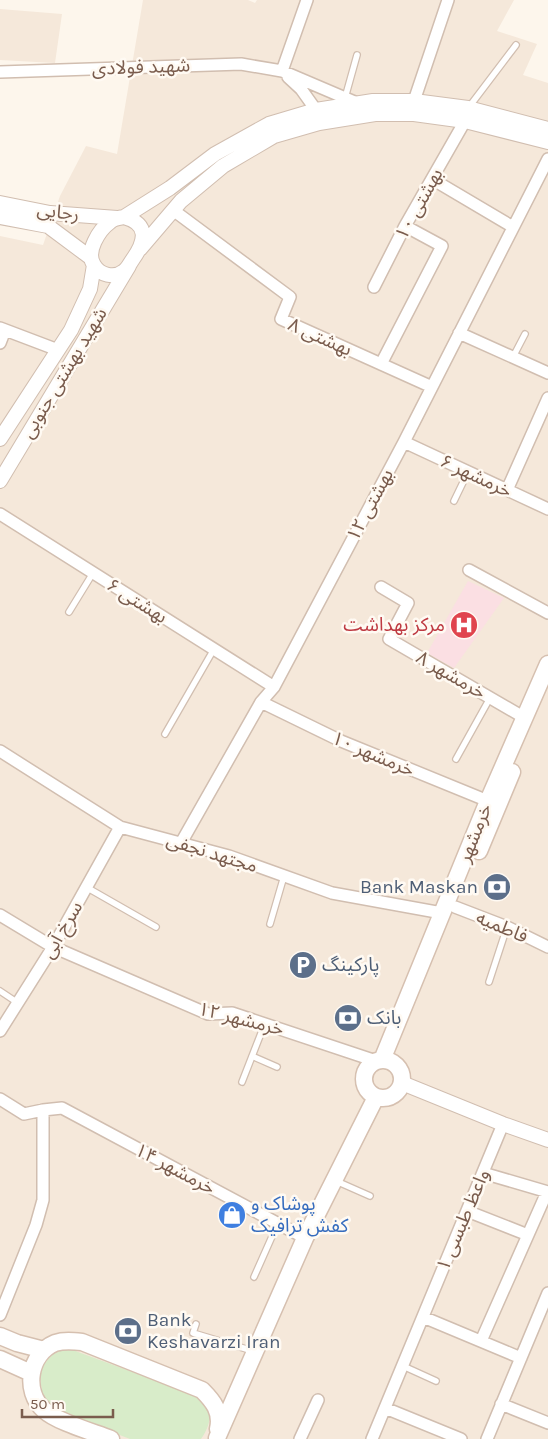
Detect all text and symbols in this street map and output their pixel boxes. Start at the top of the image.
street label: شهید فولادی [92,54,190,80]
street label: بهشتی ۱۰ [390,164,448,244]
street label: رجایی [36,198,80,226]
street label: شهید بهشتی جنوبی [16,304,112,442]
street label: بهشتی ۸ [285,313,355,361]
street label: خرمشهر ۶ [437,450,515,502]
street label: بهشتی ۱۲ [342,465,398,545]
street label: بهشتی ۶ [103,574,171,628]
hospital icon: مرکز بهداشت [449,610,479,640]
place label: مرکز بهداشت [343,614,445,636]
street label: خرمشهر ۸ [412,646,490,704]
street label: خرمشهر ۱۰ [328,727,418,781]
street label: خرمشهر [453,800,497,866]
street label: مجتهد نجفی [164,829,260,877]
bank icon: Bank Maskan [482,872,512,902]
place label: Bank Maskan [360,876,478,898]
street label: سرخ آبی [37,897,89,964]
street label: فاطمیه [473,906,531,948]
parking icon: پارکینگ [288,950,318,980]
place label: پارکینگ [322,954,379,977]
street label: خرمشهر ۱۲ [196,998,286,1040]
bank icon: بانک [333,1003,363,1033]
place label: بانک [367,1007,401,1029]
street label: خرمشهر ۱۴ [131,1139,219,1199]
street label: واعظ طبسی ۱ [432,1166,494,1274]
place label: پوشاک و کفش ترافیک [251,1193,349,1237]
shop icon: پوشاک و کفش ترافیک [217,1200,247,1230]
place label: Bank Keshavarzi Iran [147,1309,280,1353]
bank icon: Bank Keshavarzi Iran [113,1316,143,1346]
scale bar [22,1386,114,1418]
text: 50 m [30,1395,65,1413]

